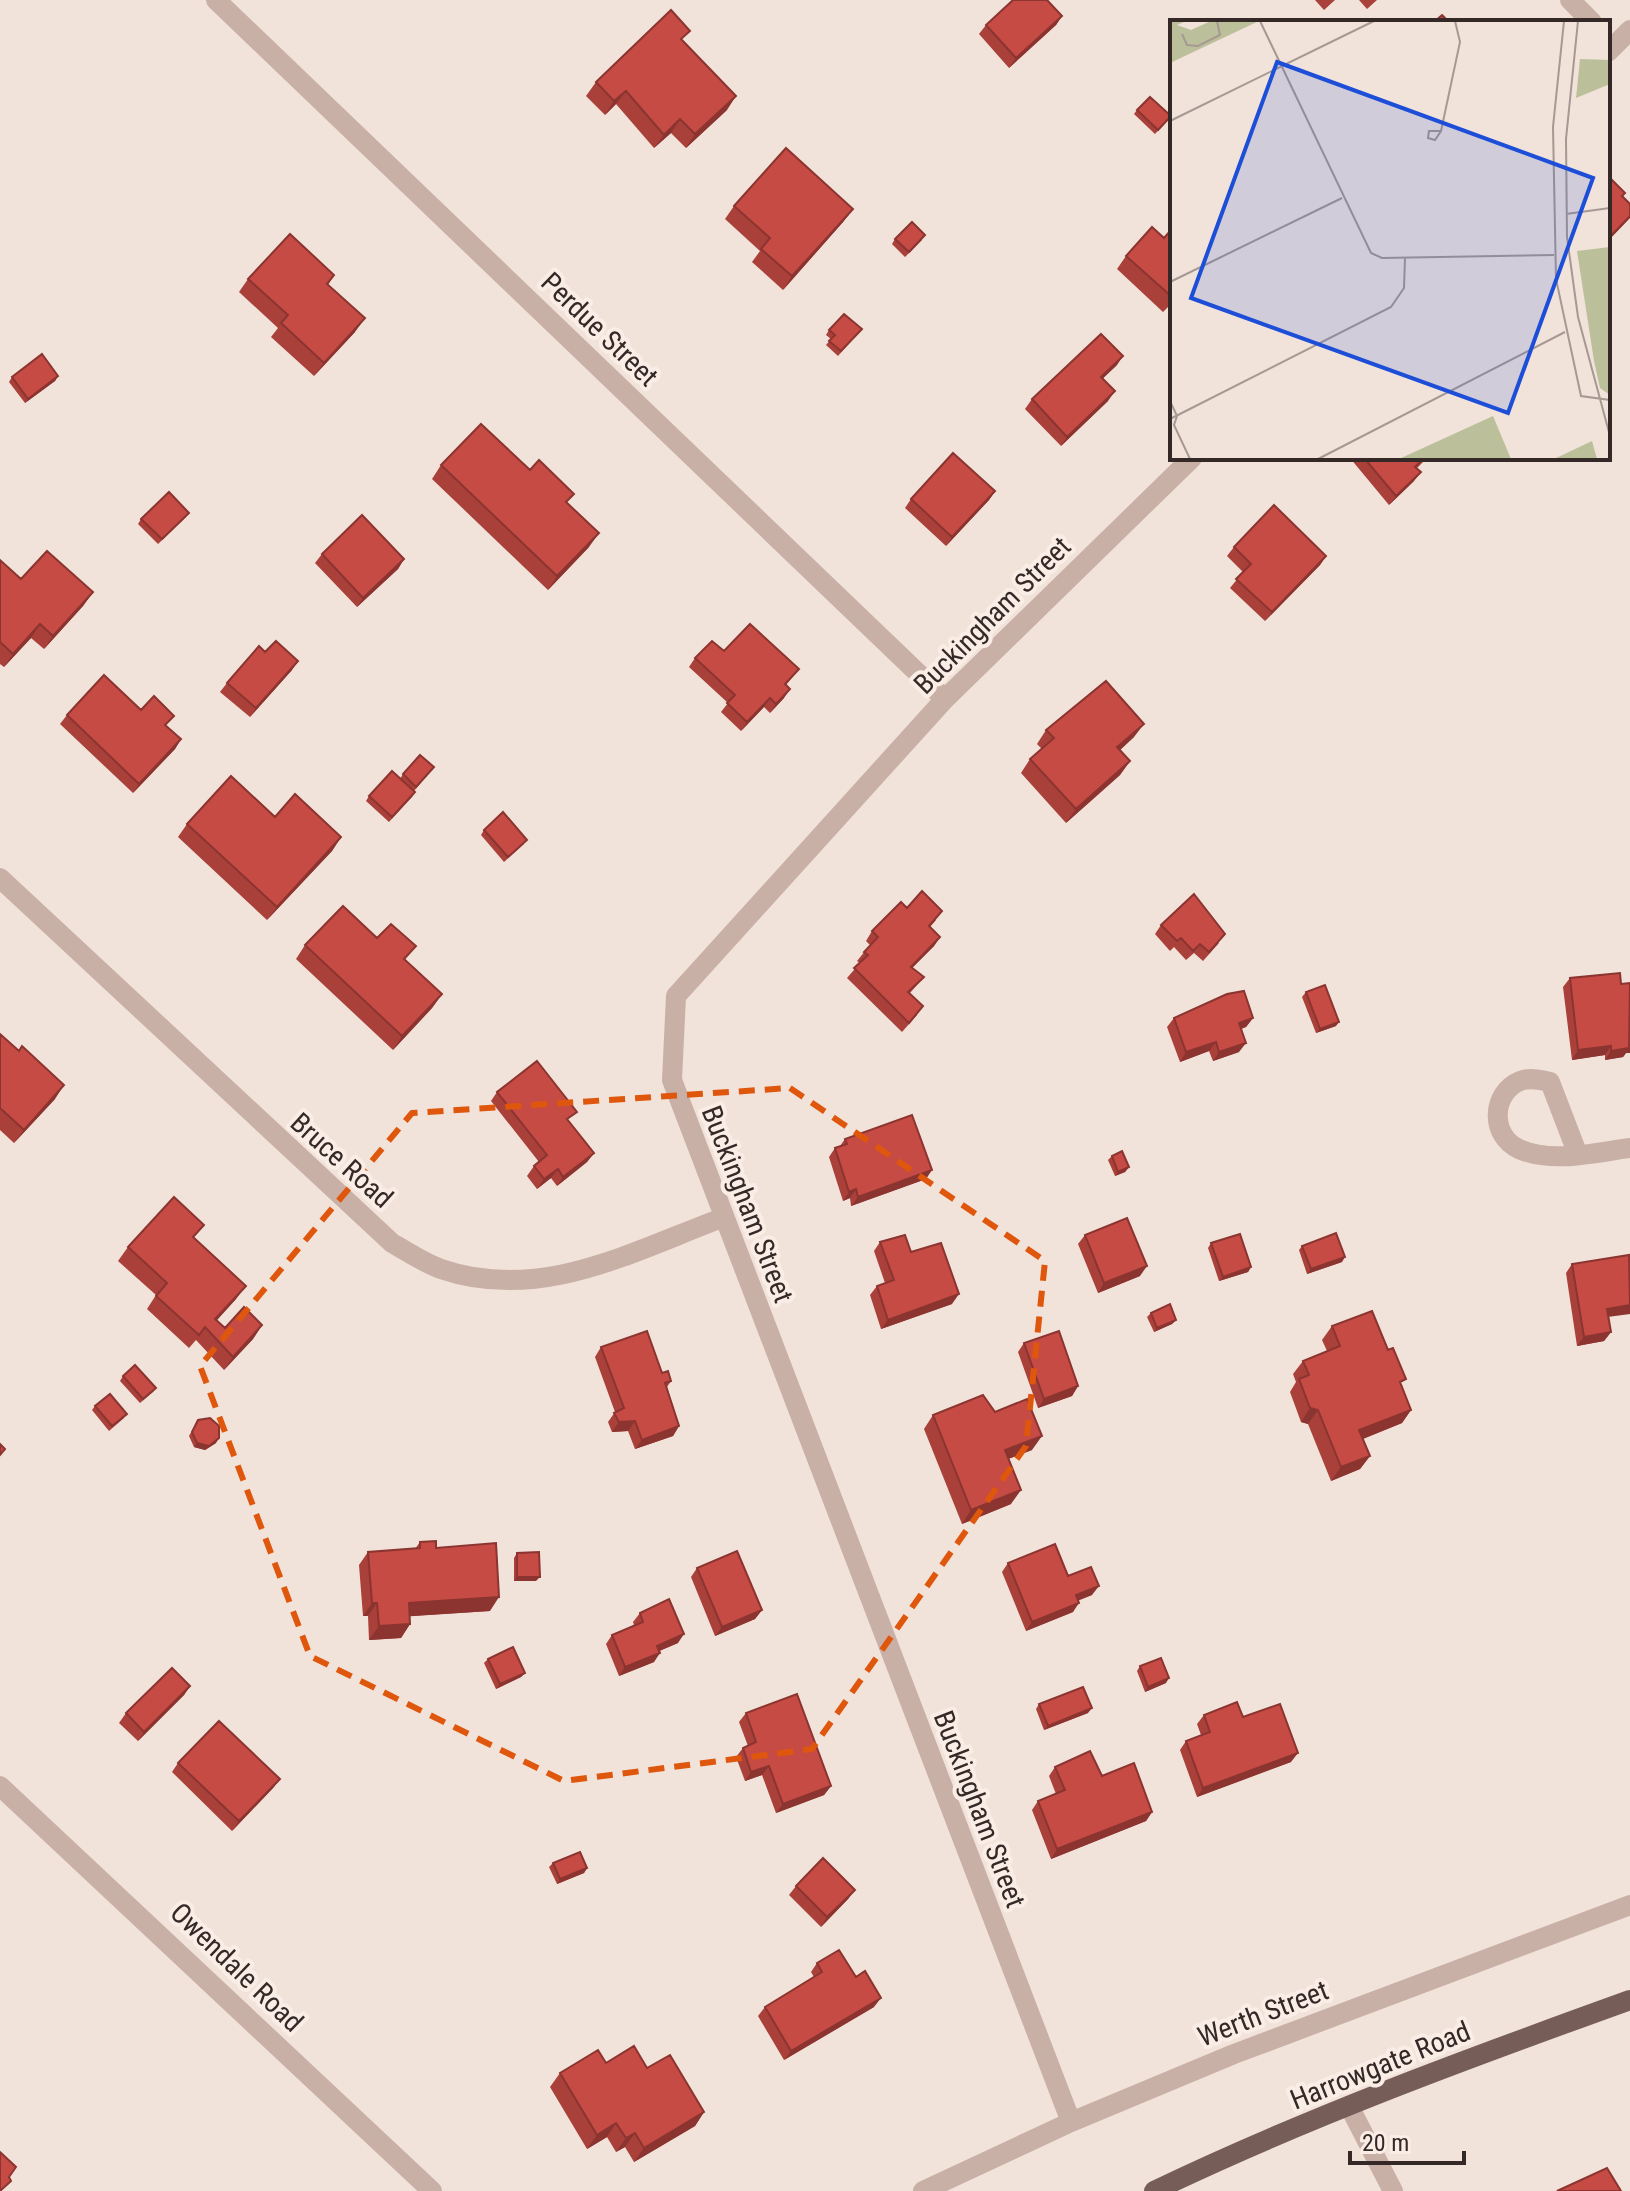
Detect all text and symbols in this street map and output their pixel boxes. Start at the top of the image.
inset map [1170,20,1610,460]
street label: Perdue Street [534,266,665,393]
street label: Buckingham Street [907,530,1078,701]
street label: Buckingham Street [695,1101,800,1307]
street label: Bruce Road [284,1106,400,1215]
street label: Buckingham Street [927,1706,1032,1912]
street label: Owendale Road [164,1896,310,2039]
street label: Werth Street [1193,1973,1333,2053]
street label: Harrowgate Road [1285,2014,1475,2117]
scale bar [1350,2115,1464,2165]
text: 20 m [1362,2129,1409,2157]

